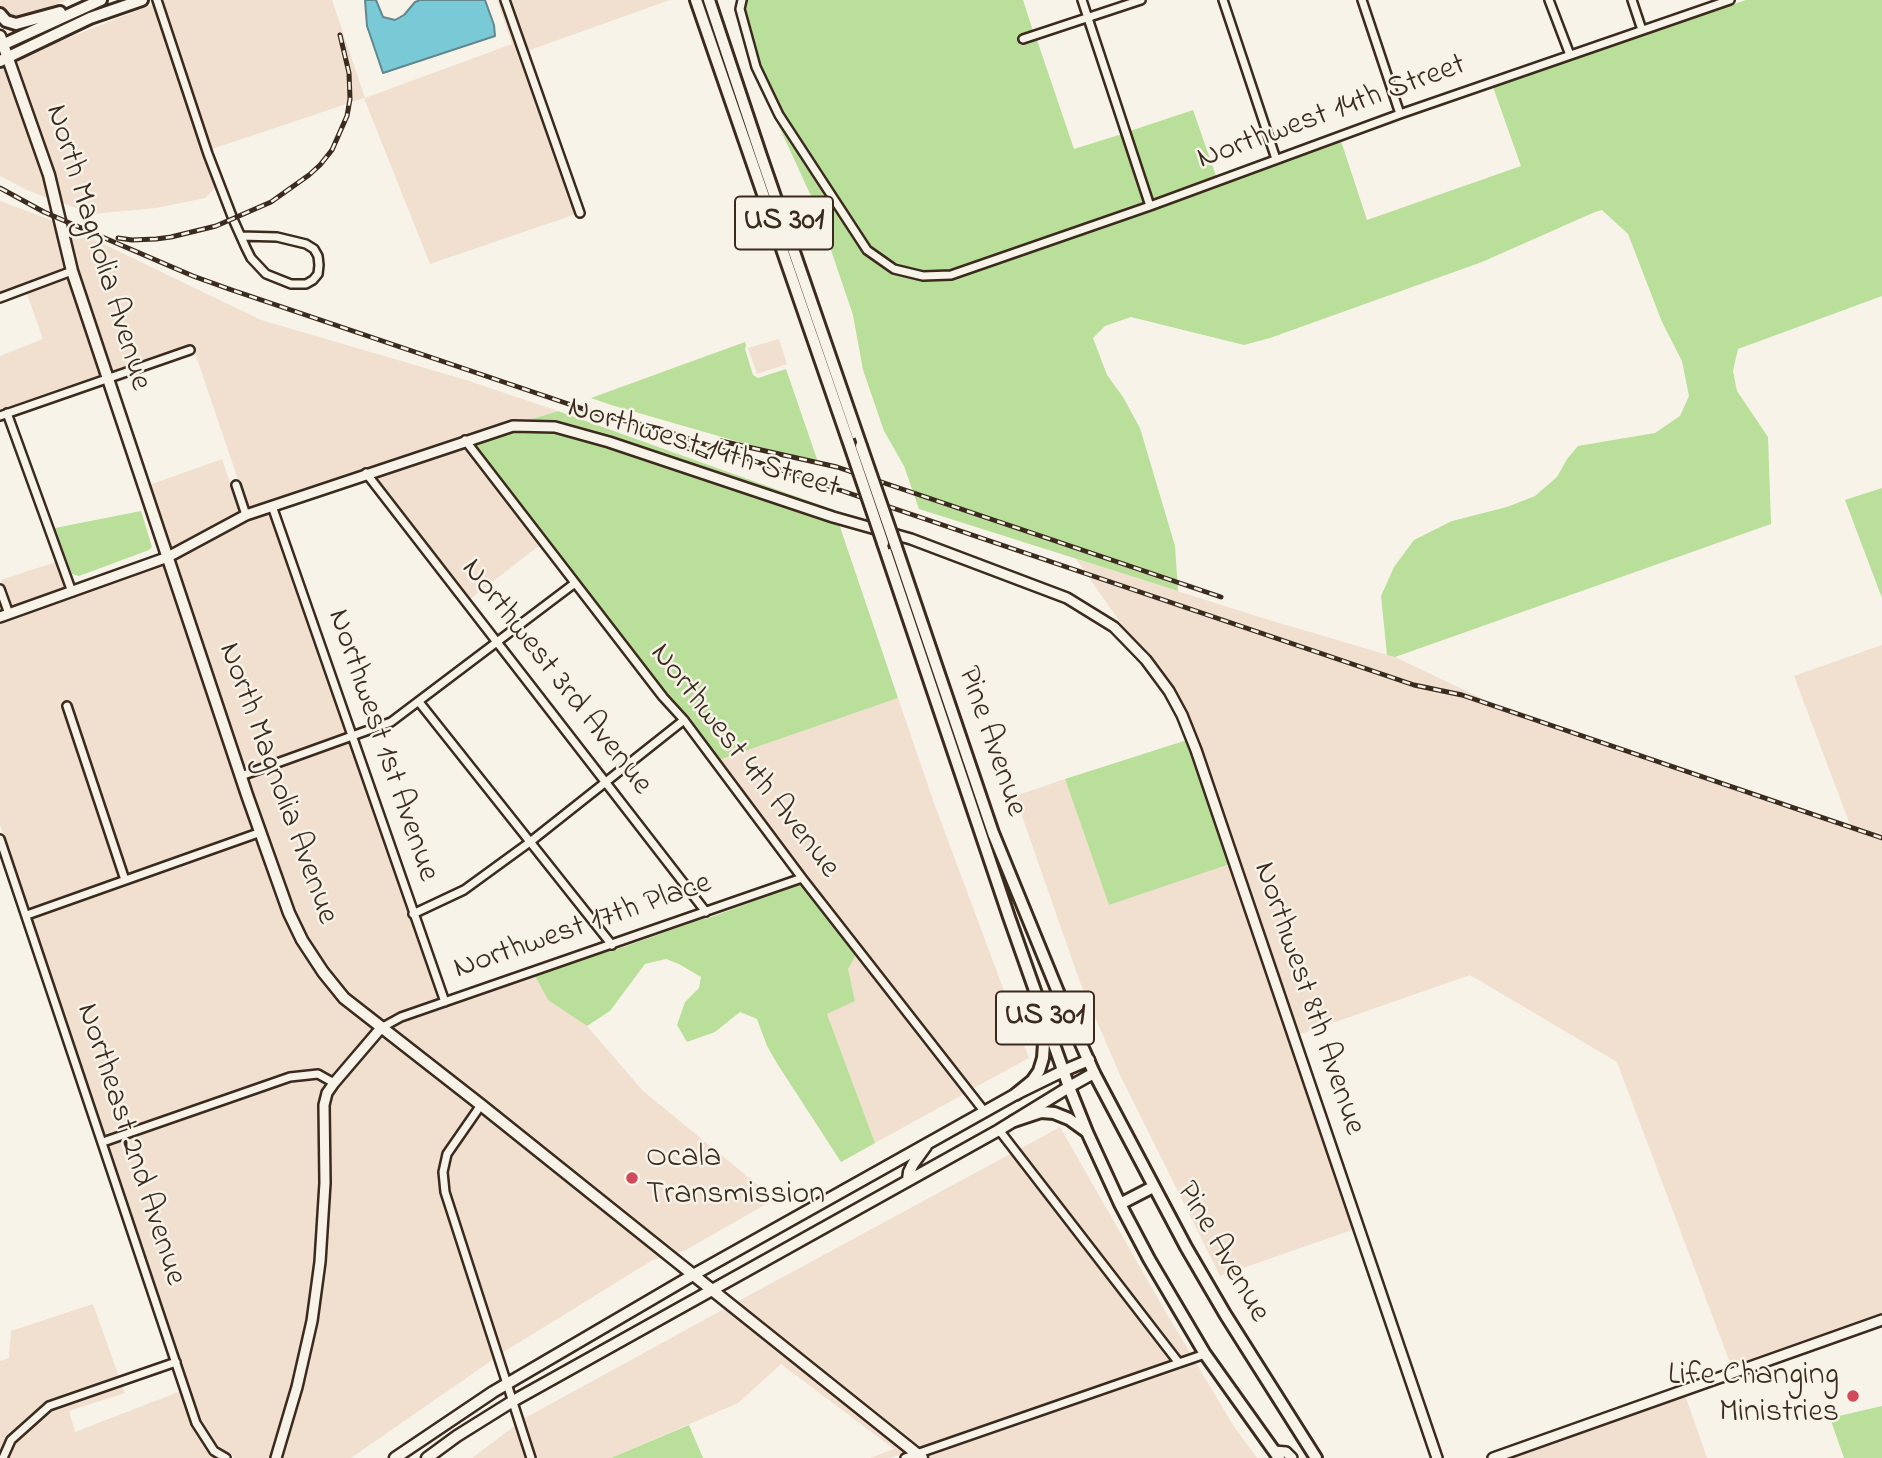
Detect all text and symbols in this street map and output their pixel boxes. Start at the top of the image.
street label: Northwest 14th Street [1193,48,1471,180]
street label: North Magnolia Avenue [34,100,158,396]
road number: US 301 [735,196,833,250]
street label: Northwest 14th Street [562,390,844,510]
street label: Northwest 3rd Avenue [451,552,659,804]
street label: Northwest 1st Avenue [316,605,446,887]
street label: Northwest 4th Avenue [639,637,847,887]
street label: North Magnolia Avenue [207,638,345,930]
street label: Pine Avenue [946,662,1034,822]
street label: Northwest 8th Avenue [1242,857,1372,1141]
street label: Northwest 17th Place [449,866,717,990]
road number: US 301 [996,992,1094,1044]
street label: Northeast 2nd Avenue [65,999,193,1291]
place label: Ocala Transmission [646,1141,825,1216]
marker: Ocala Transmission [624,1170,640,1186]
street label: Pine Avenue [1165,1176,1277,1330]
place label: Life Changing Ministries [1668,1359,1839,1434]
marker: Life Changing Ministries [1845,1388,1861,1404]

